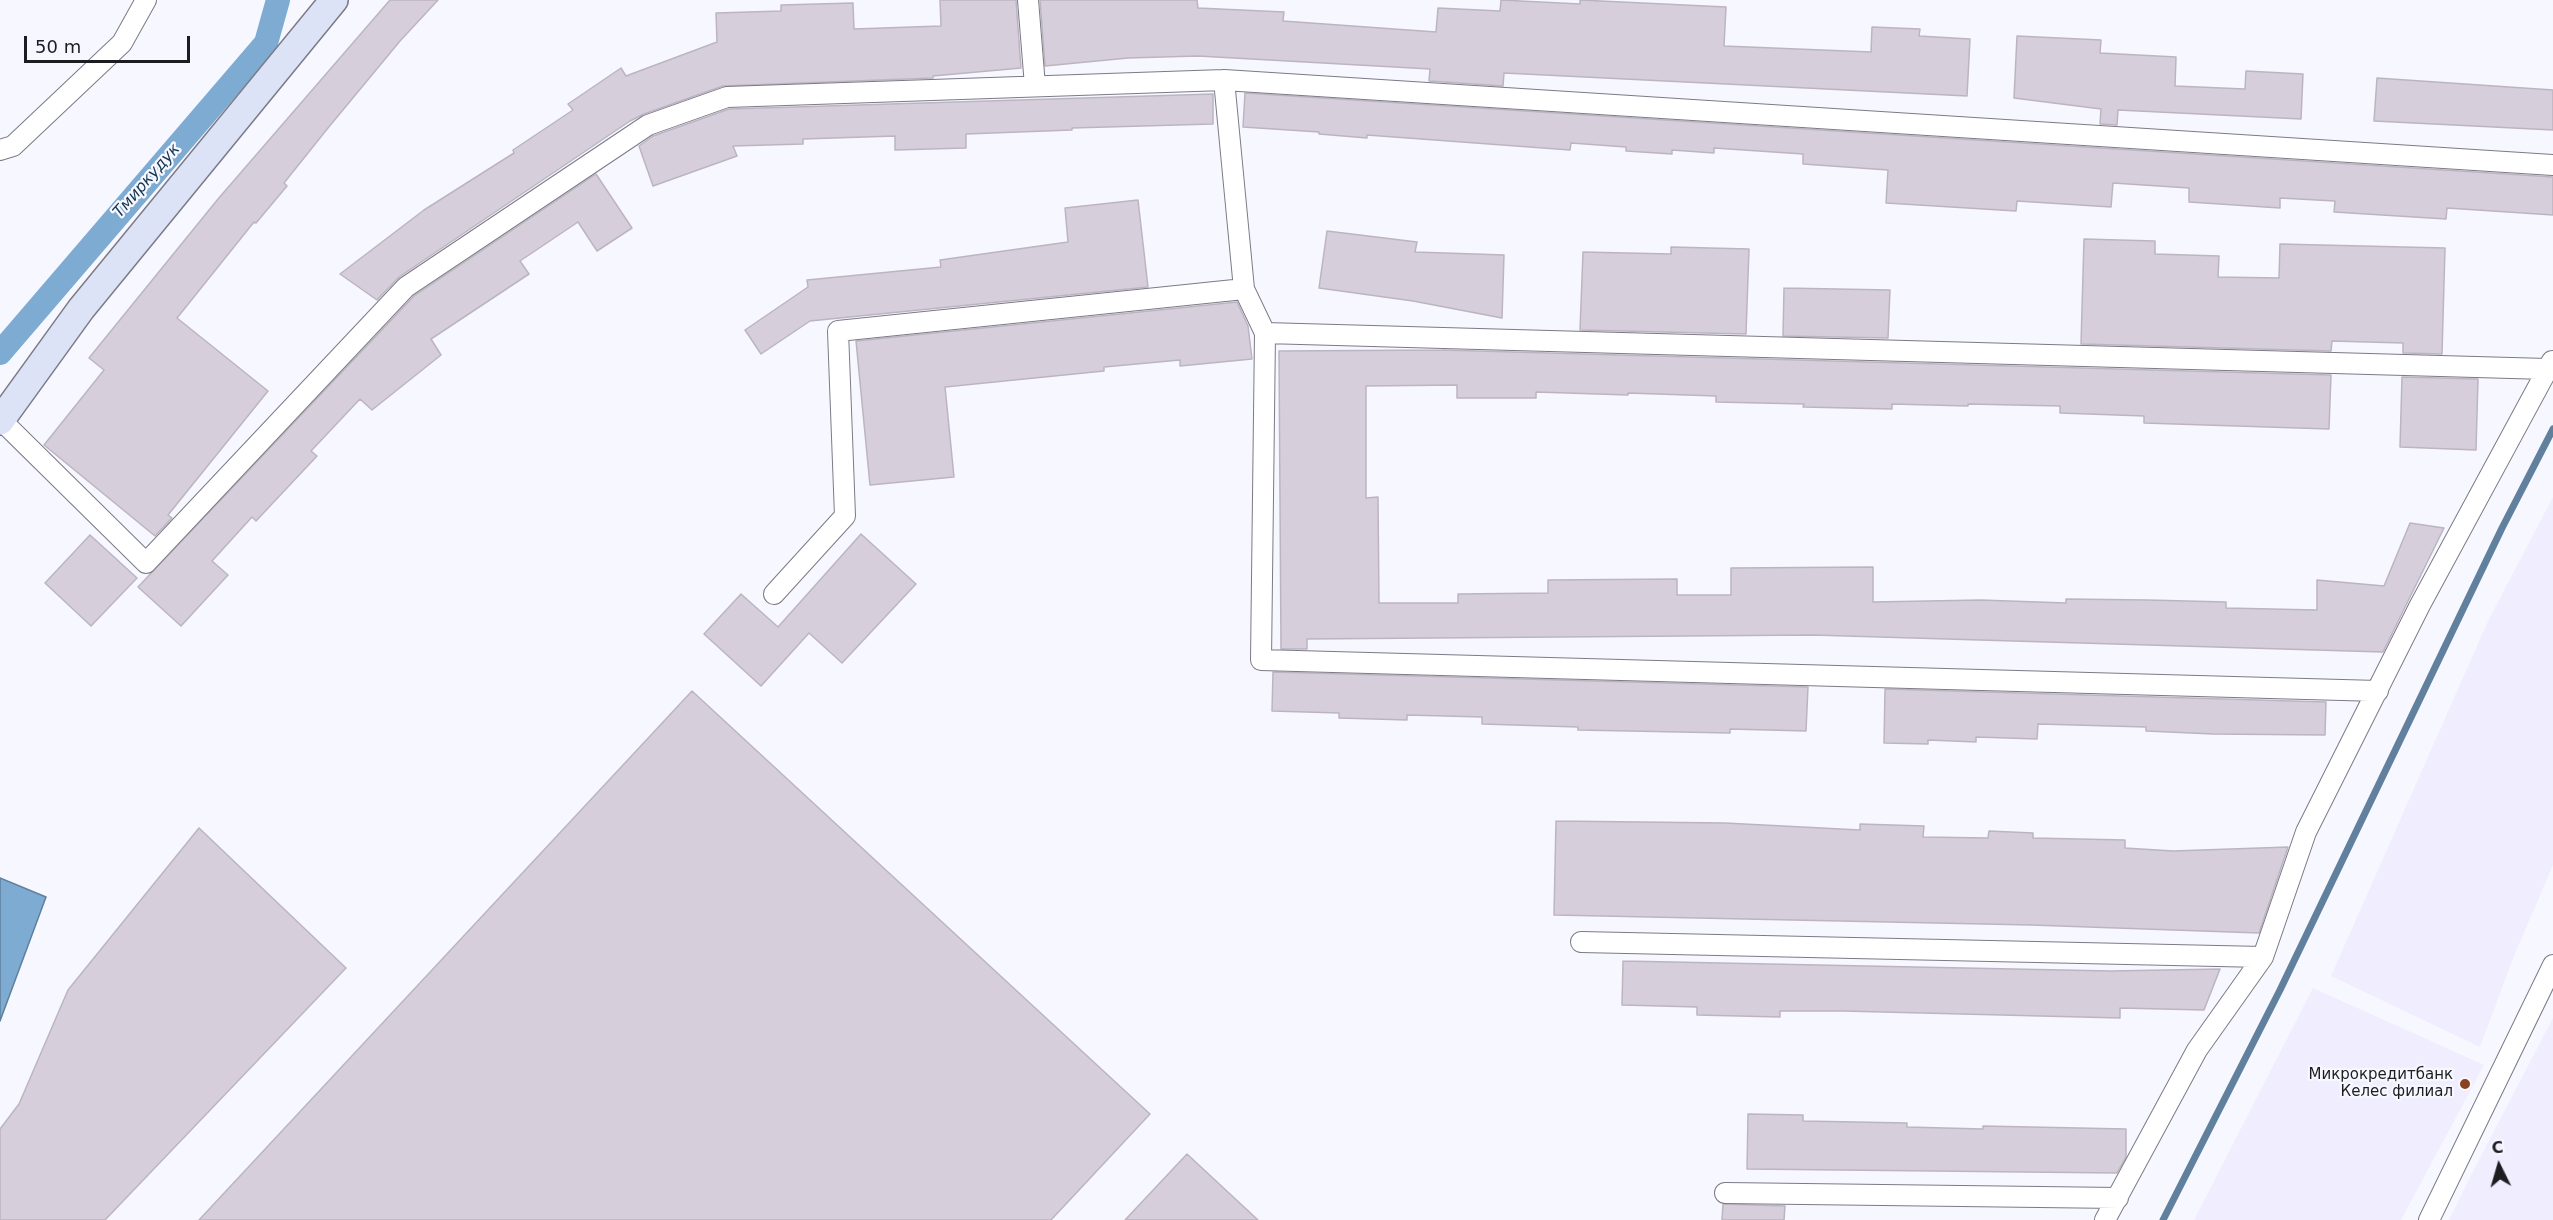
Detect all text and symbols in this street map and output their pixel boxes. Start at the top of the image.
scale bar [27,24,194,62]
text: 50 m [35,36,81,57]
water label: Тмиркудук [110,140,184,222]
place label: Микрокредитбанк Келес филиал [2309,1066,2453,1101]
marker: Микрокредитбанк Келес филиал [2458,1077,2472,1091]
north arrow [2469,1136,2529,1196]
text: С [2491,1138,2504,1158]

